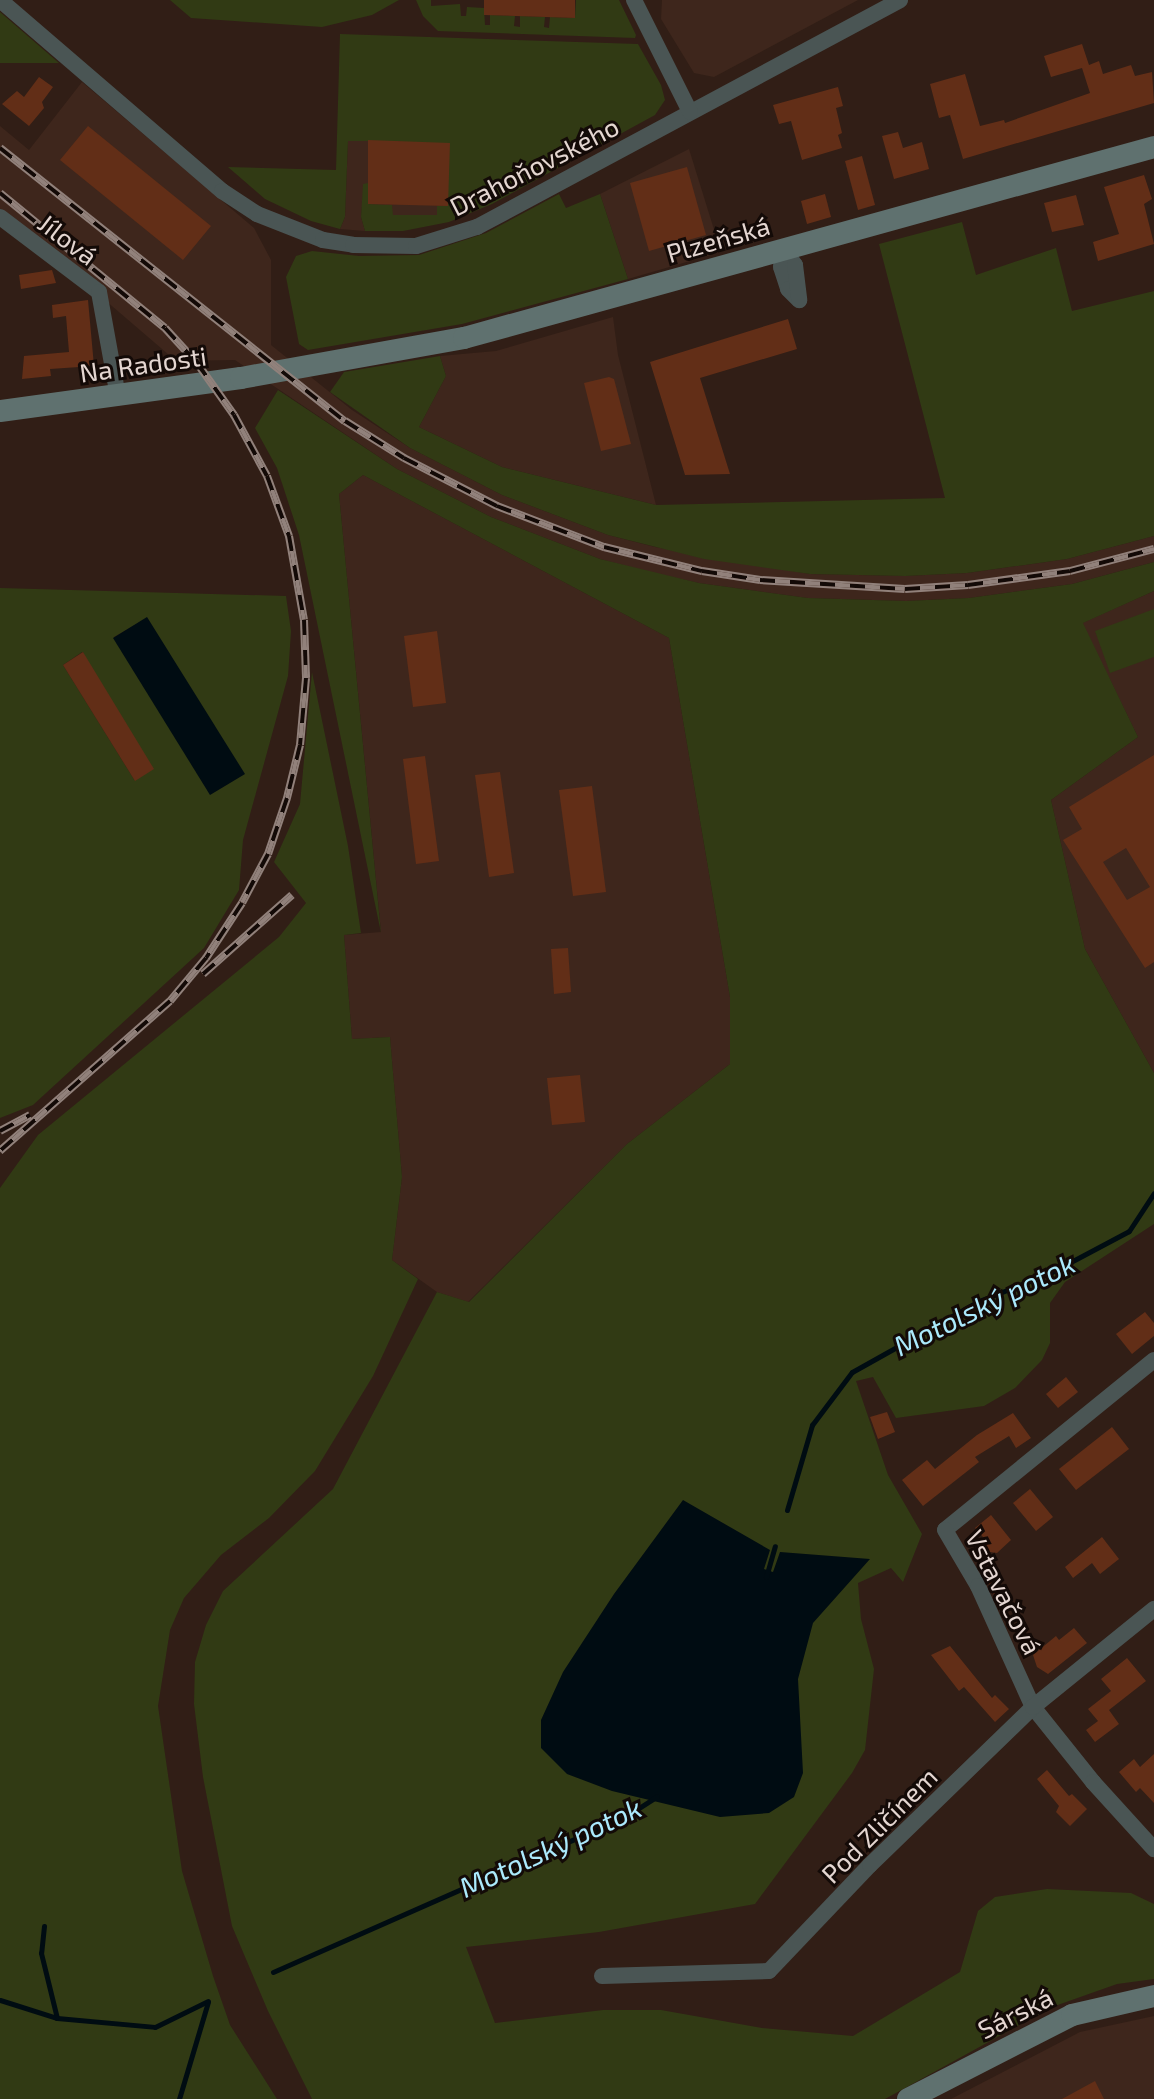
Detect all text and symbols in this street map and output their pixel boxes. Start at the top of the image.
street label: Drahoňovského [444,110,624,222]
street label: Jílová [32,207,104,271]
street label: Plzeňská [663,209,773,269]
street label: Na Radosti [77,340,209,388]
water label: Motolský potok [888,1246,1080,1362]
street label: Vstavačová [959,1525,1049,1659]
street label: Pod Zličínem [815,1761,943,1889]
water label: Motolský potok [453,1790,647,1904]
street label: Sárská [972,1981,1058,2045]

